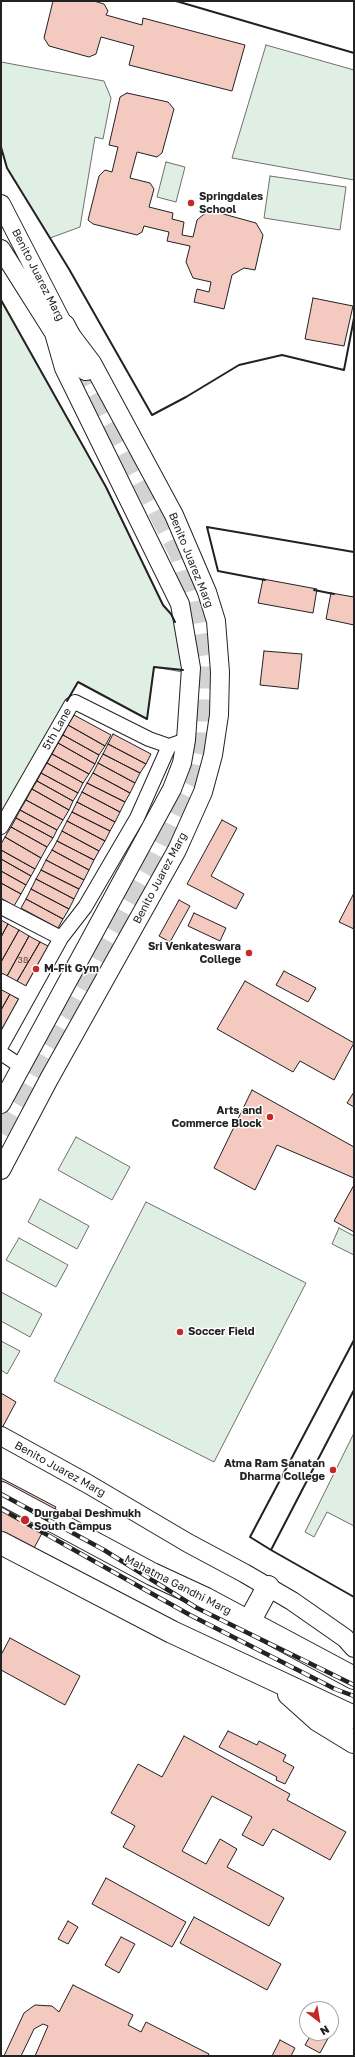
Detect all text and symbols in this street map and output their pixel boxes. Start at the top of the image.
place label: Springdales School [199,190,263,216]
marker: Springdales School [186,198,196,208]
street label: Benito Juarez Marg [9,227,67,323]
street label: Benito Juarez Marg [166,510,216,610]
street label: 5th Lane [40,706,74,752]
street label: Benito Juarez Marg [130,830,190,926]
place label: Sri Venkateswara College [148,940,241,966]
marker: Sri Venkateswara College [244,948,254,958]
house number: 38 [18,955,28,965]
place label: M-Fit Gym [44,962,99,976]
marker: M-Fit Gym [31,964,41,974]
place label: Arts and Commerce Block [171,1104,262,1130]
marker: Arts and Commerce Block [265,1112,275,1122]
place label: Soccer Field [188,1325,255,1339]
marker: Soccer Field [175,1327,185,1337]
street label: Benito Juarez Marg [12,1439,108,1499]
place label: Atma Ram Sanatan Dharma College [224,1457,325,1483]
marker: Atma Ram Sanatan Dharma College [328,1465,338,1475]
place label: Durgabai Deshmukh South Campus [34,1507,141,1533]
marker: Durgabai Deshmukh South Campus [19,1514,31,1526]
street label: Mahatma Gandhi Marg [122,1552,234,1618]
north arrow [299,2001,339,2041]
text: N [318,2023,332,2039]

